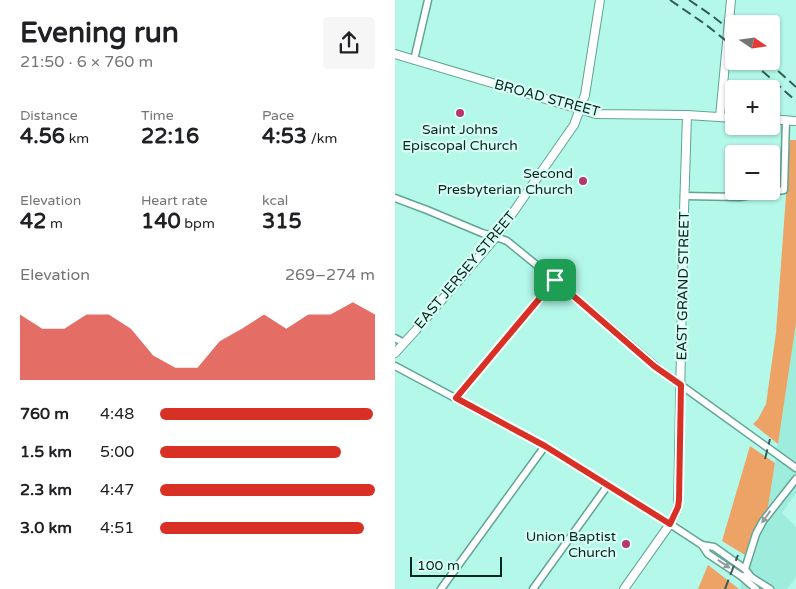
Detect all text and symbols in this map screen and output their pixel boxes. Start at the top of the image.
north arrow [725,15,780,70]
map controls [725,15,780,200]
text: Evening run [20,16,179,50]
button: share [323,17,375,69]
text: 21:50 · 6 × 760 m [20,52,153,72]
street label: BROAD STREET [492,76,602,120]
button: + [725,80,780,135]
text: Distance [20,107,78,124]
text: Time [141,107,174,124]
text: Pace [262,107,294,124]
marker: Saint Johns Episcopal Church [454,107,466,119]
place label: Saint Johns Episcopal Church [402,121,518,154]
text: 4.56 [20,124,65,149]
text: 22:16 [141,124,199,149]
text: 4:53 [262,124,307,149]
text: km [65,130,89,147]
text: /km [307,130,337,147]
button: − [725,145,780,200]
place label: Second Presbyterian Church [437,165,573,198]
marker: Second Presbyterian Church [577,175,589,187]
text: Elevation [20,192,81,209]
text: Heart rate [141,192,208,209]
text: kcal [262,192,288,209]
street label: EAST JERSEY STREET [411,207,519,332]
text: 42 [20,209,46,234]
text: 140 [141,209,181,234]
text: 315 [262,209,302,234]
street label: EAST GRAND STREET [673,211,693,361]
text: m [46,215,63,232]
text: bpm [181,215,215,232]
pin [534,259,576,301]
text: Elevation [20,265,90,285]
text: 269–274 m [285,265,375,285]
icon: arrive [541,266,569,294]
text: 760 m [20,404,69,424]
text: 4:48 [100,404,134,424]
text: 1.5 km [20,442,72,462]
text: 5:00 [100,442,134,462]
text: 2.3 km [20,480,72,500]
text: 4:47 [100,480,134,500]
one-way arrow [761,510,771,524]
text: 3.0 km [20,518,72,538]
text: 4:51 [100,518,134,538]
place label: Union Baptist Church [526,528,617,561]
marker: Union Baptist Church [620,538,632,550]
scale bar [410,554,503,577]
text: 100 m [417,557,460,574]
one-way arrow [717,560,731,569]

